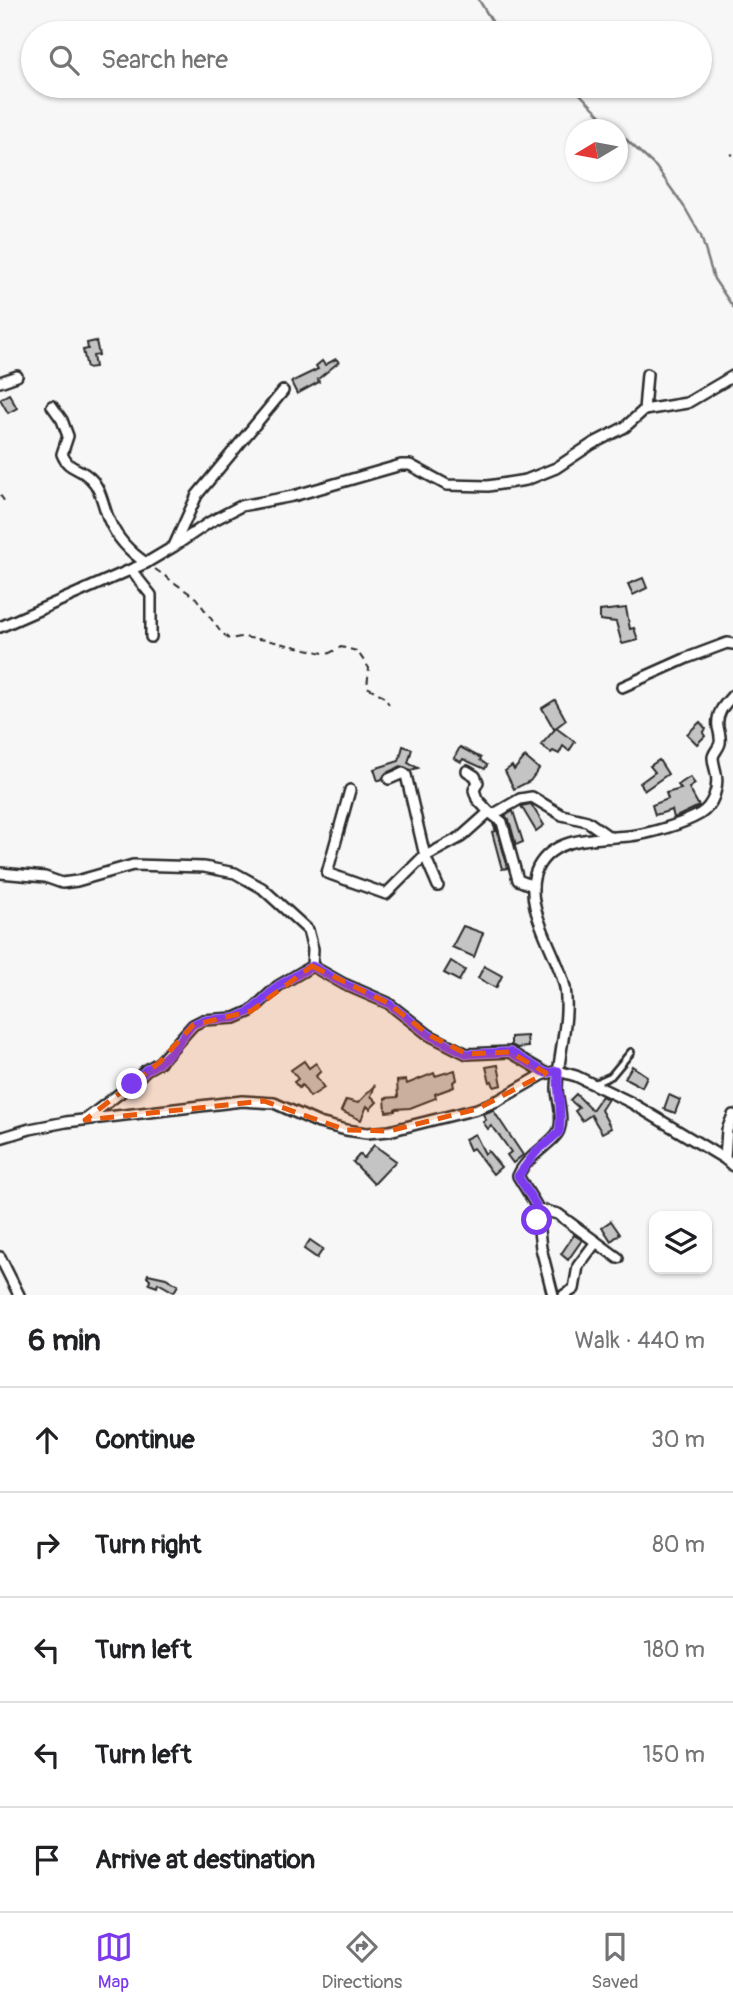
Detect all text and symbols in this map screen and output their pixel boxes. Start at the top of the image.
search box [21,21,712,98]
icon: search [45,41,83,79]
text: Search here [101,44,228,76]
north arrow [565,119,628,182]
route end [116,1068,147,1099]
route start [521,1204,552,1235]
map controls [649,1211,712,1274]
button: layers [649,1211,712,1274]
text: 6 min [28,1322,101,1359]
text: Walk · 440 m [574,1326,705,1355]
icon: ahead [28,1421,66,1459]
text: Continue [95,1424,195,1456]
text: 30 m [651,1425,705,1454]
icon: right [28,1526,66,1564]
text: Turn right [95,1529,201,1561]
text: 80 m [652,1530,705,1559]
icon: left [28,1631,66,1669]
text: Turn left [95,1634,191,1666]
text: 180 m [643,1635,705,1664]
icon: left [28,1736,66,1774]
text: Turn left [95,1739,191,1771]
text: 150 m [642,1740,705,1769]
icon: arrive [28,1841,66,1879]
text: Arrive at destination [95,1844,315,1876]
tab: Map [95,1928,133,1994]
tab: Directions [322,1928,402,1994]
tab: Saved [591,1928,638,1994]

